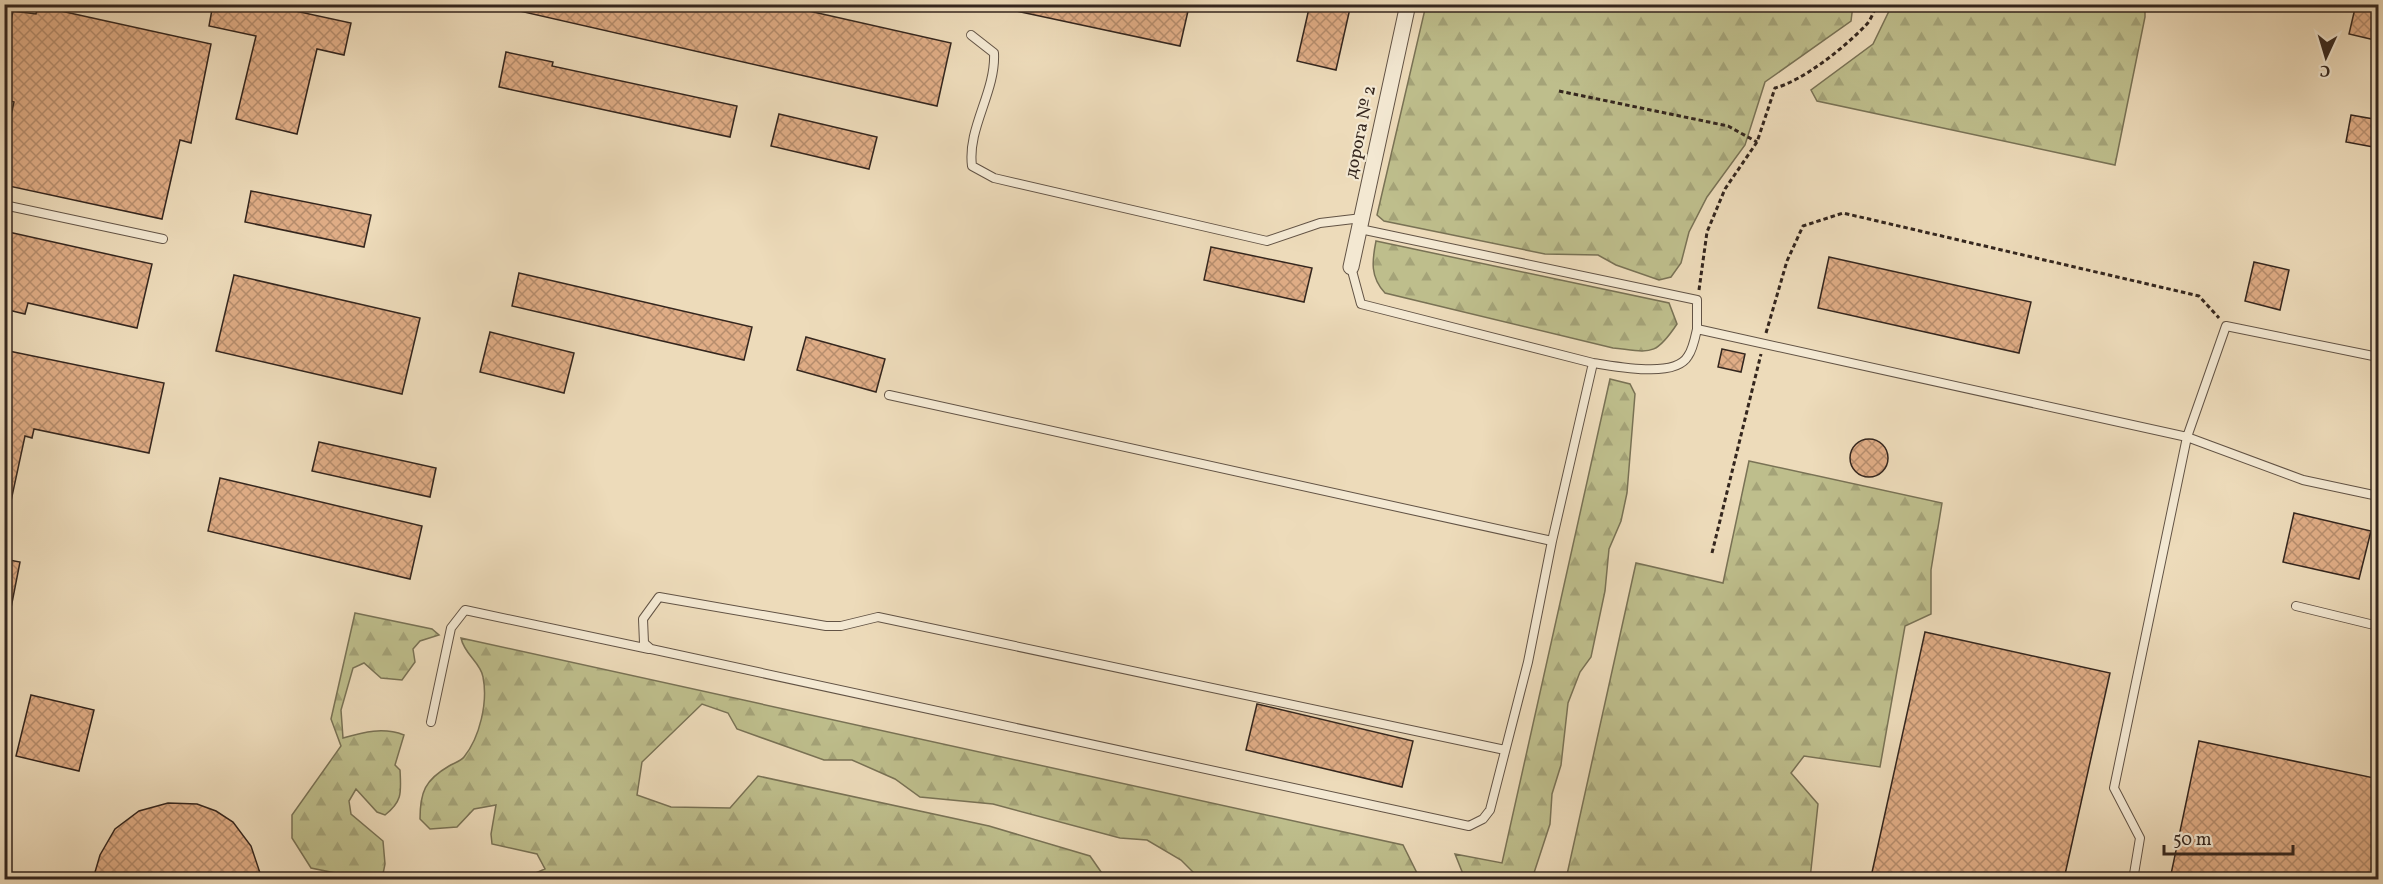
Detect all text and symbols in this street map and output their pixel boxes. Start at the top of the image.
north arrow [2296,27,2356,87]
text: С [2319,59,2331,81]
street label: дорога № 2 [1339,83,1383,181]
scale bar [2164,818,2293,856]
text: 50 m [2173,828,2212,853]

